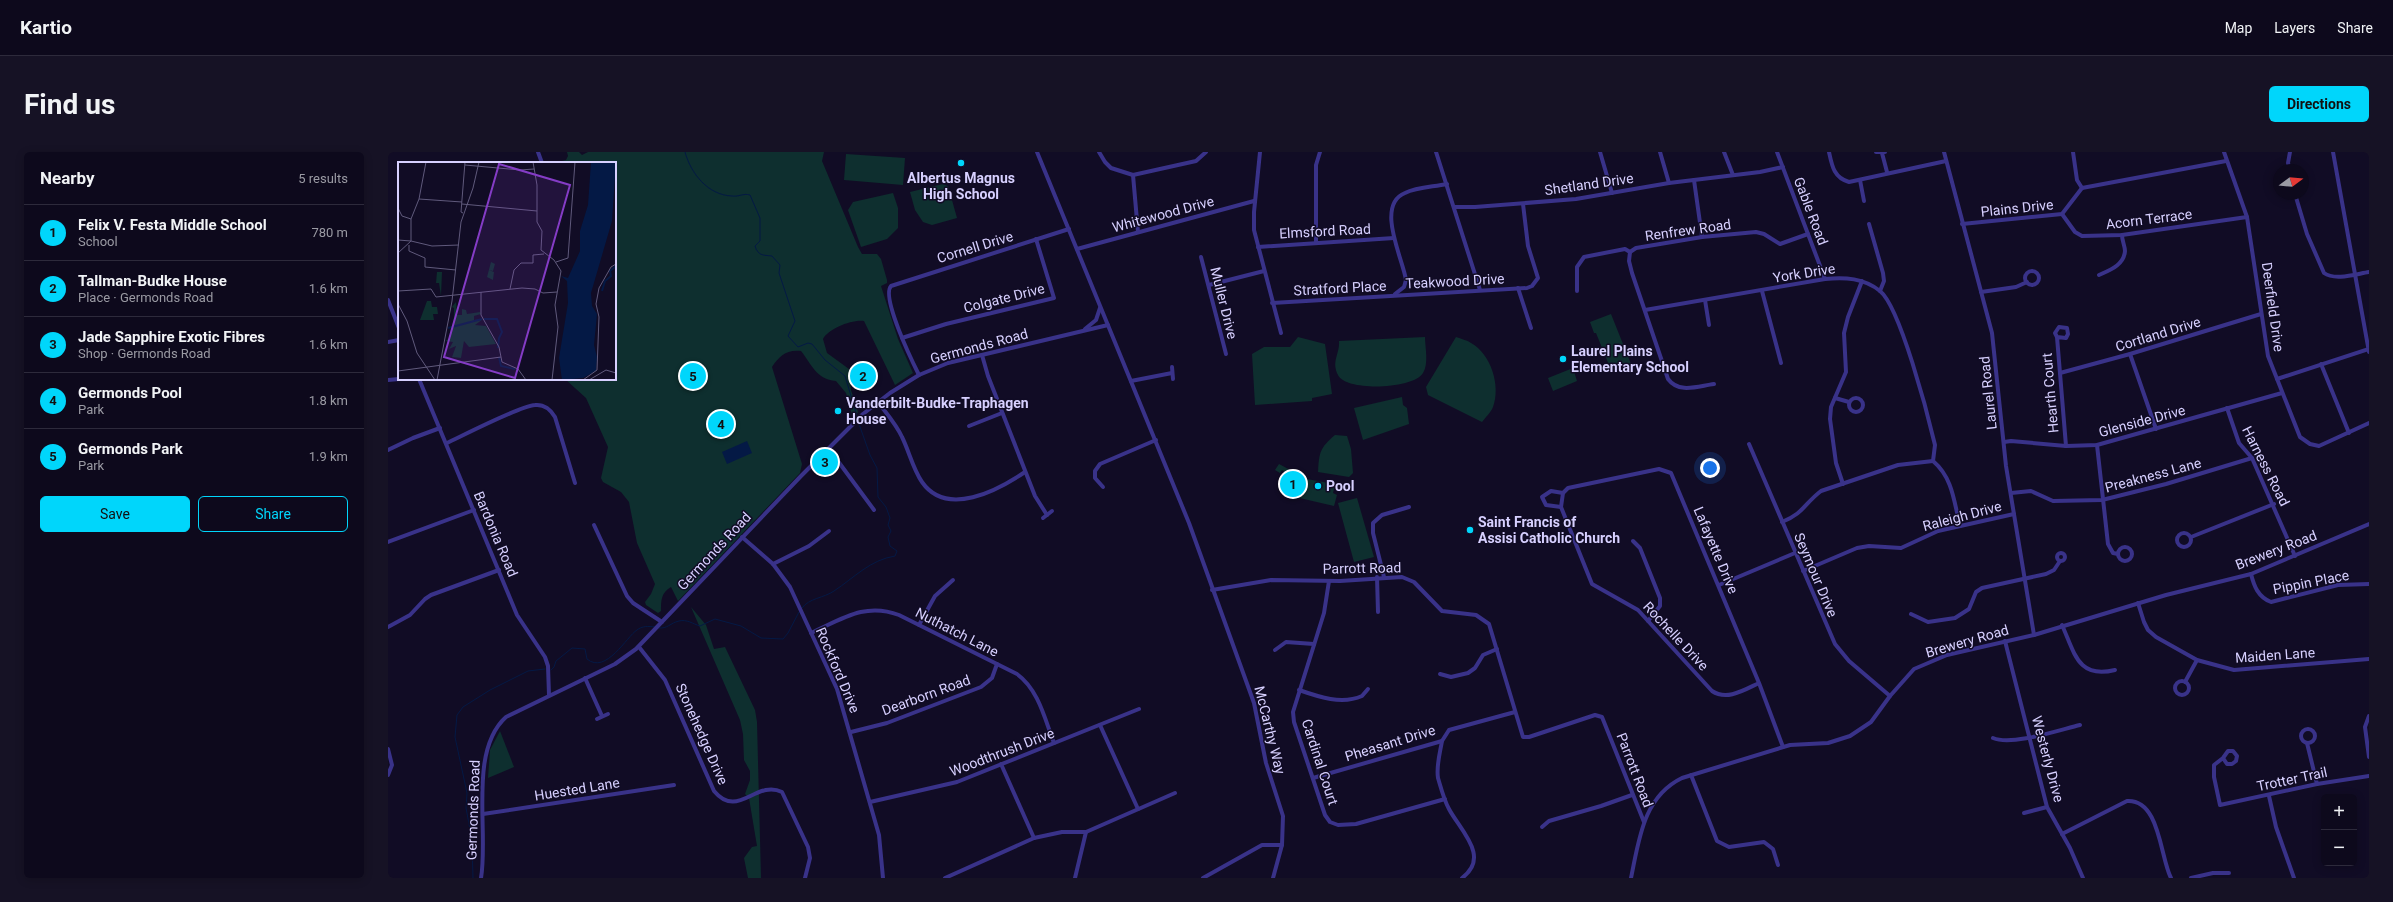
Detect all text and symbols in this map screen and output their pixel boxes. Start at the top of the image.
text: Kartio [20,16,72,39]
text: Map [2225,20,2252,36]
text: Layers [2274,20,2315,36]
text: Share [2337,20,2373,36]
button: Directions [2269,86,2369,122]
text: Find us [24,88,115,121]
marker: Albertus Magnus High School [956,158,966,168]
inset map [398,162,616,380]
north arrow [2273,164,2309,200]
text: Nearby [40,168,95,188]
place label: Albertus Magnus High School [907,170,1015,202]
street label: Shetland Drive [1544,170,1634,198]
text: 5 results [298,171,348,186]
street label: Gable Road [1791,175,1831,247]
street label: Whitewood Drive [1110,193,1216,235]
street label: Plains Drive [1980,196,2054,220]
street label: Acorn Terrace [2105,206,2193,232]
text: Felix V. Festa Middle School [78,216,267,234]
street label: Renfrew Road [1644,216,1732,244]
street label: Elmsford Road [1279,221,1371,241]
text: 1 [49,225,57,240]
text: 780 m [311,225,348,240]
street label: Cornell Drive [935,228,1015,266]
text: School [78,234,118,249]
street label: York Drive [1772,260,1836,286]
street label: Deerfield Drive [2259,261,2287,353]
street label: Muller Drive [1207,265,1241,341]
street label: Teakwood Drive [1405,270,1505,292]
text: Tallman-Budke House [78,272,227,290]
street label: Stratford Place [1293,278,1387,298]
street label: Colgate Drive [962,280,1046,316]
text: 2 [49,281,57,296]
text: 1.6 km [309,281,348,296]
text: Place · Germonds Road [78,290,213,305]
street label: Cortland Drive [2113,313,2203,355]
street label: Germonds Road [928,325,1030,367]
text: Jade Sapphire Exotic Fibres [78,328,265,346]
text: 3 [49,337,57,352]
text: 1.6 km [309,337,348,352]
place label: Laurel Plains Elementary School [1571,343,1689,375]
text: Shop · Germonds Road [78,346,211,361]
street label: Hearth Court [2038,352,2061,434]
marker: Laurel Plains Elementary School [1558,354,1568,364]
street label: Laurel Road [1976,355,2000,431]
pin: 5 [680,361,706,391]
pin: 2 [850,361,876,391]
text: Germonds Pool [78,384,182,402]
text: 4 [49,393,57,408]
text: 1.8 km [309,393,348,408]
place label: Vanderbilt-Budke-Traphagen House [846,395,1029,427]
text: Park [78,402,104,417]
street label: Glenside Drive [2097,402,2187,440]
marker: Vanderbilt-Budke-Traphagen House [833,406,843,416]
pin: 4 [708,409,734,439]
street label: Harness Road [2239,423,2293,509]
text: Germonds Park [78,440,183,458]
pin: 3 [812,447,838,477]
text: 5 [49,449,57,464]
text: 1.9 km [309,449,348,464]
street label: Preakness Lane [2103,454,2203,496]
text: Park [78,458,104,473]
your location [1700,458,1720,478]
pin: 1 [1280,469,1306,499]
place label: Pool [1326,478,1354,494]
marker: Pool [1313,481,1323,491]
street label: Bardonia Road [471,489,521,579]
button: Save [40,496,190,532]
button: Share [198,496,348,532]
street label: Raleigh Drive [1921,498,2003,534]
street label: Lafayette Drive [1690,504,1742,596]
street label: Germonds Road [674,509,754,593]
place label: Saint Francis of Assisi Catholic Church [1478,514,1620,546]
marker: Saint Francis of Assisi Catholic Church [1465,525,1475,535]
street label: Brewery Road [2233,527,2319,573]
street label: Seymour Drive [1791,530,1841,620]
street label: Parrott Road [1323,559,1401,577]
street label: Pippin Place [2272,567,2350,597]
street label: Rochelle Drive [1640,598,1712,674]
street label: Nuthatch Lane [913,604,1001,660]
street label: Brewery Road [1924,621,2010,661]
street label: Rockford Drive [813,625,863,715]
street label: Maiden Lane [2235,644,2315,666]
street label: Dearborn Road [880,672,972,718]
street label: Stonehedge Drive [672,681,732,787]
street label: McCarthy Way [1251,684,1289,776]
street label: Westerly Drive [2029,714,2067,804]
street label: Cardinal Court [1299,717,1342,807]
street label: Pheasant Drive [1343,722,1437,764]
street label: Woodthrush Drive [947,725,1057,779]
street label: Parrott Road [1613,731,1657,809]
street label: Germonds Road [463,760,483,860]
street label: Trotter Trail [2255,764,2329,794]
street label: Huested Lane [533,774,621,804]
map controls [2321,794,2357,866]
button: + [2321,794,2357,830]
button: − [2321,830,2357,866]

